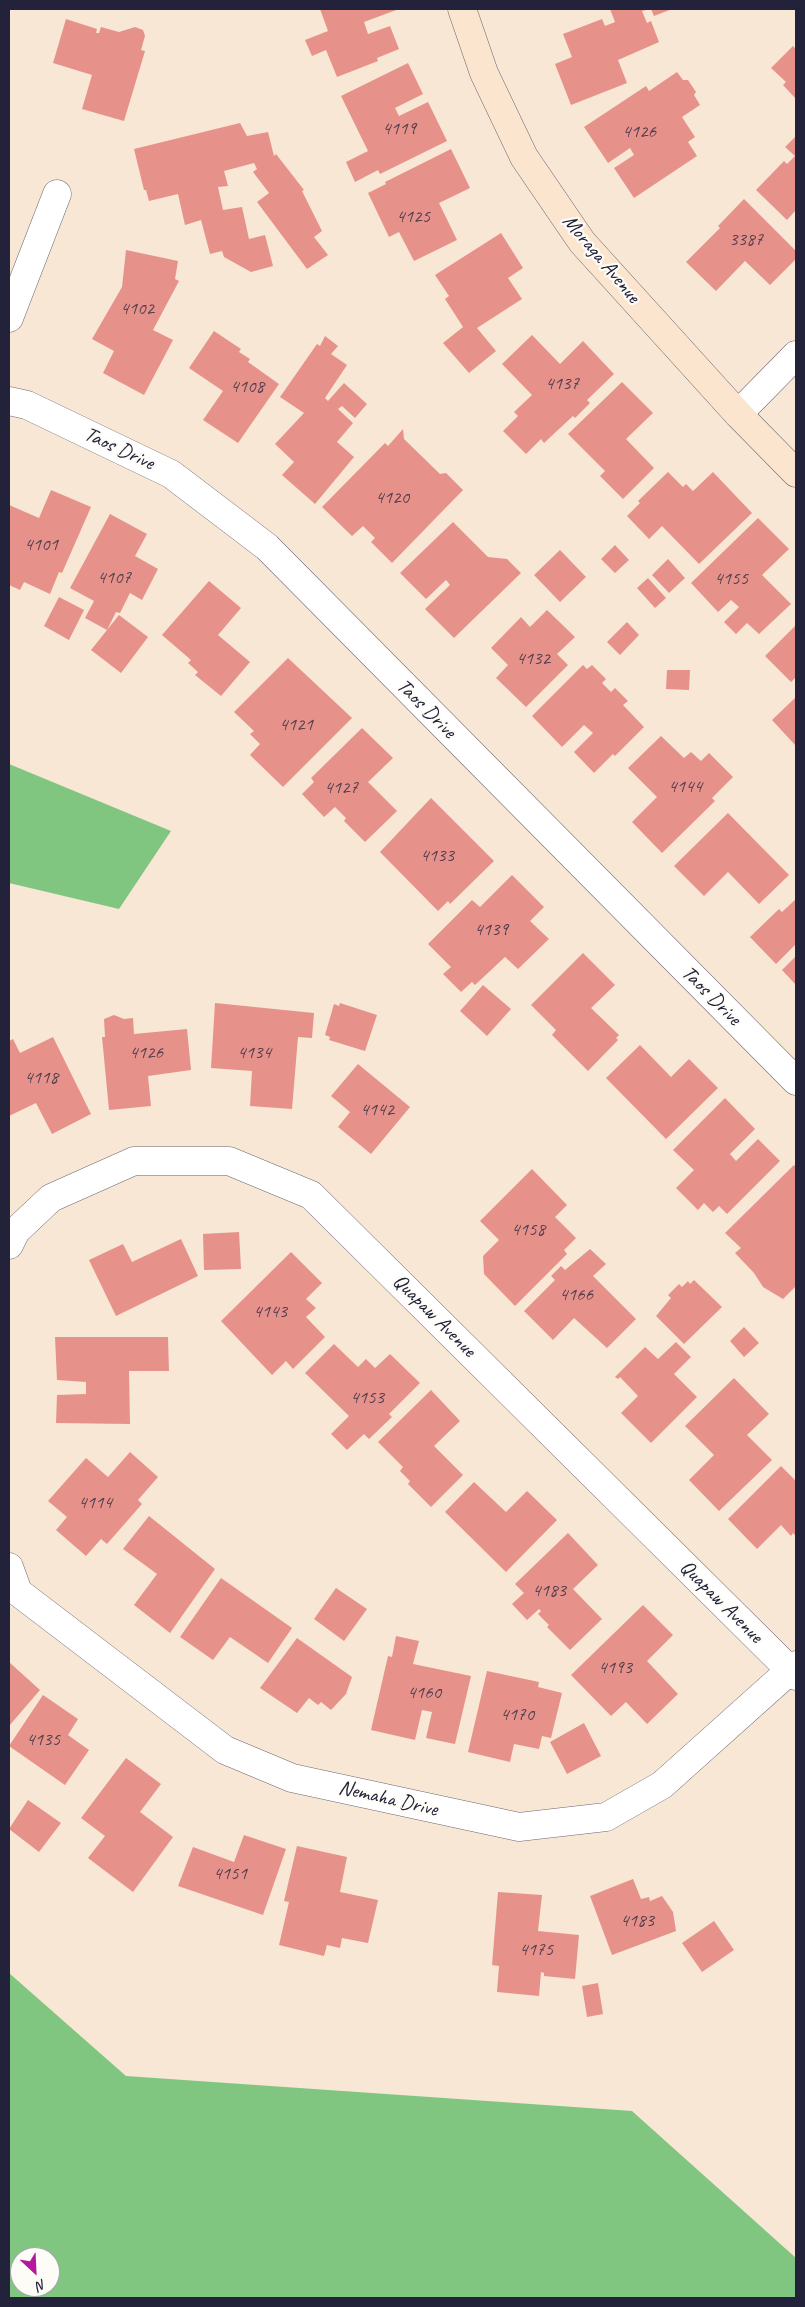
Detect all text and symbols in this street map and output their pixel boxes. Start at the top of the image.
house number: 4119 [382,118,416,140]
house number: 4126 [622,121,656,143]
house number: 4125 [396,206,430,228]
street label: Moraga Avenue [557,210,645,308]
house number: 3387 [729,229,763,251]
house number: 4102 [120,298,154,320]
house number: 4137 [545,373,579,395]
house number: 4108 [230,376,264,398]
street label: Taos Drive [80,422,158,476]
house number: 4120 [375,487,409,509]
house number: 4101 [24,534,58,556]
house number: 4107 [97,567,131,589]
house number: 4155 [714,568,748,590]
house number: 4132 [516,648,550,670]
street label: Taos Drive [391,674,461,744]
house number: 4121 [279,714,313,736]
house number: 4144 [668,776,702,798]
house number: 4127 [324,777,358,799]
house number: 4133 [420,845,454,867]
house number: 4139 [474,919,508,941]
street label: Taos Drive [676,961,746,1031]
house number: 4126 [129,1042,163,1064]
house number: 4134 [237,1042,271,1064]
house number: 4118 [24,1067,58,1089]
house number: 4142 [360,1099,394,1121]
house number: 4158 [511,1219,545,1241]
street label: Quapaw Avenue [387,1269,481,1363]
house number: 4166 [559,1284,593,1306]
house number: 4143 [253,1301,287,1323]
house number: 4153 [350,1387,384,1409]
house number: 4114 [78,1492,112,1514]
street label: Quapaw Avenue [674,1555,768,1649]
house number: 4183 [532,1580,566,1602]
house number: 4193 [598,1657,632,1679]
house number: 4160 [407,1682,441,1704]
house number: 4170 [500,1704,534,1726]
house number: 4135 [26,1729,60,1751]
street label: Nemaha Drive [336,1775,440,1823]
house number: 4151 [213,1863,247,1885]
house number: 4183 [620,1910,654,1932]
house number: 4175 [519,1939,553,1961]
north arrow [10,2247,60,2297]
text: N [34,2276,49,2295]

